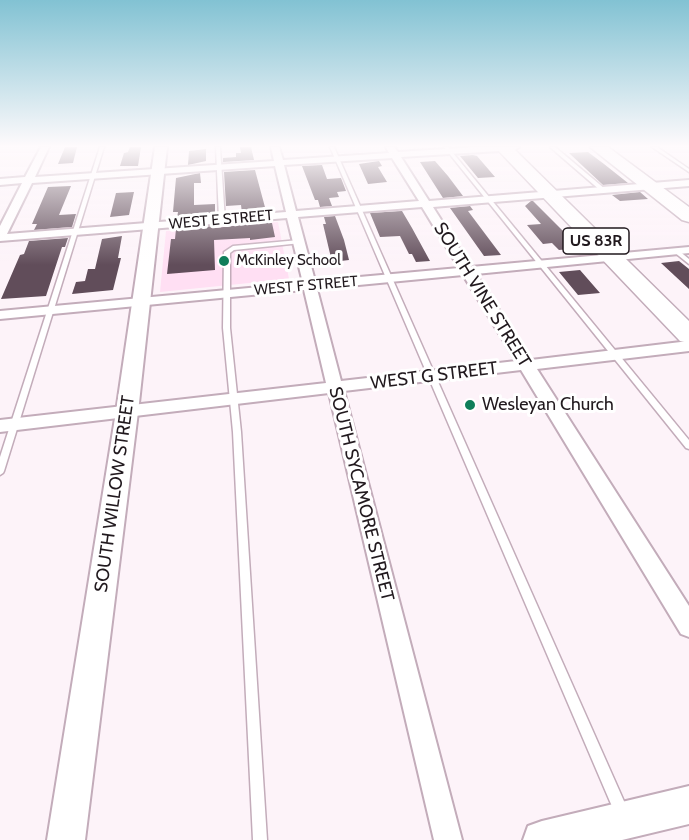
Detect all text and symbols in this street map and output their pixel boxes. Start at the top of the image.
street label: WEST E STREET [168,206,274,234]
street label: SOUTH VINE STREET [429,219,535,371]
road number: US 83R [563,228,629,254]
place label: McKinley School [236,252,341,270]
marker: McKinley School [217,254,231,268]
street label: WEST F STREET [253,272,359,300]
street label: WEST G STREET [369,357,499,395]
street label: SOUTH SYCAMORE STREET [324,385,398,603]
street label: SOUTH WILLOW STREET [91,394,139,594]
place label: Wesleyan Church [482,394,614,416]
marker: Wesleyan Church [463,398,477,412]

